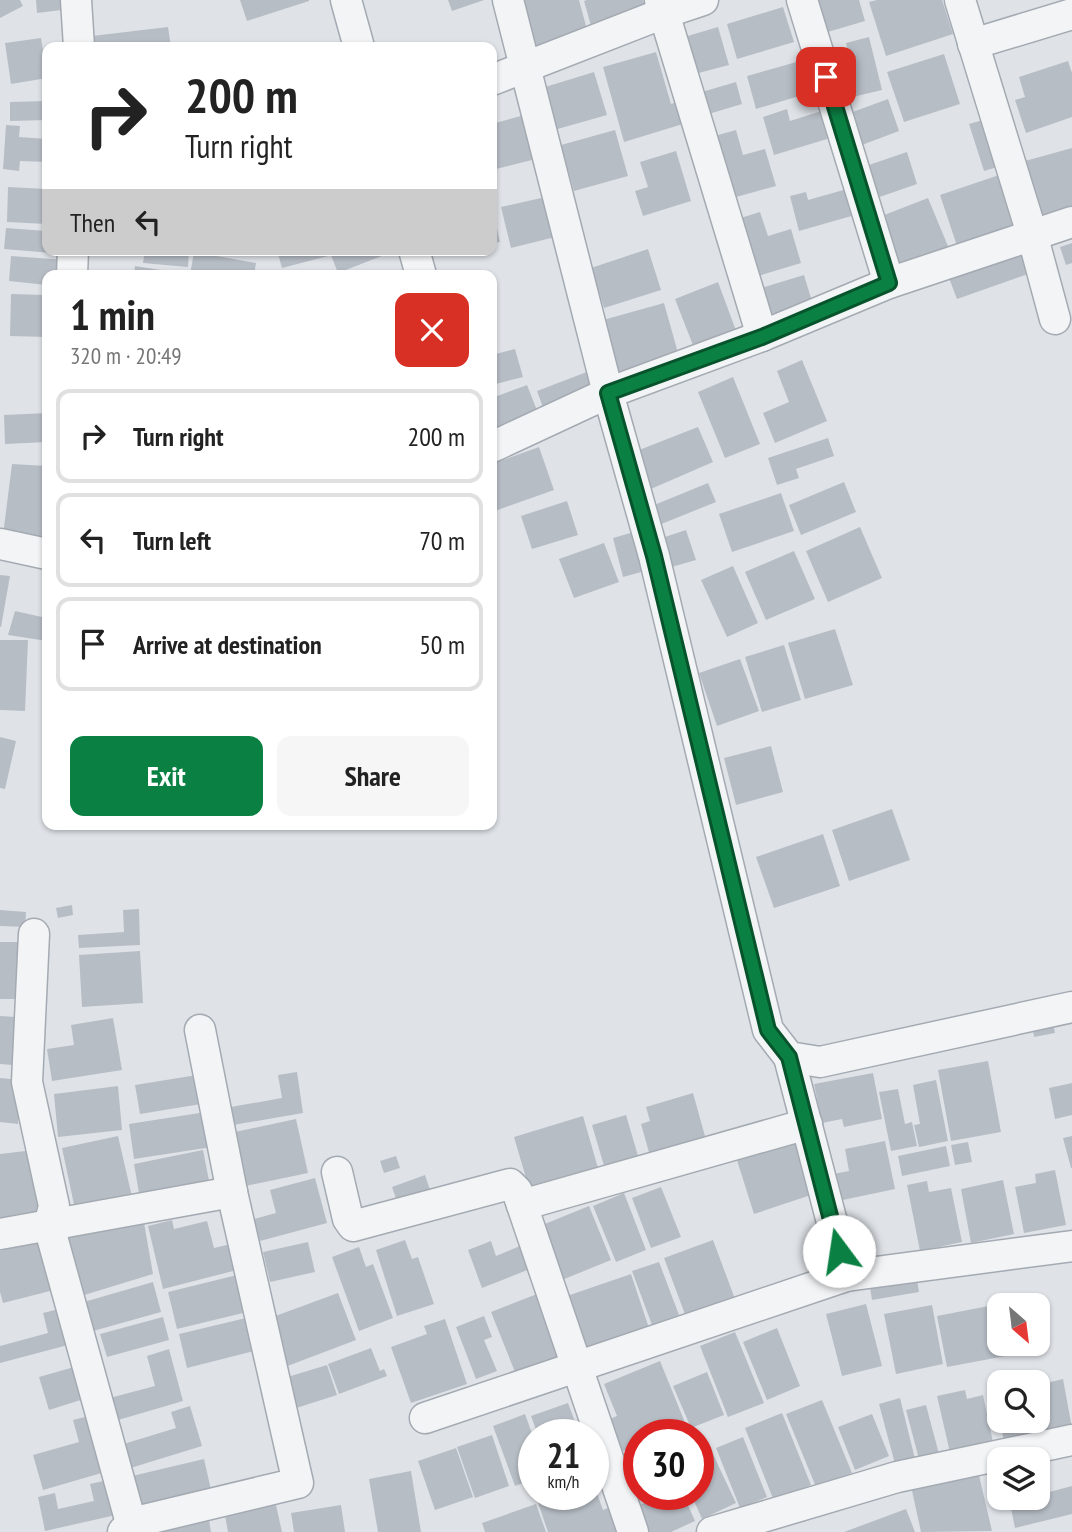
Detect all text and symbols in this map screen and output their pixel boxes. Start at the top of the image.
pin [796,47,856,107]
icon: arrive [807,58,845,96]
text: 200 m [185,63,298,127]
icon: right [70,70,161,161]
text: Turn right [185,125,293,167]
icon: left [129,203,167,241]
text: Then [70,206,115,239]
text: 1 min [70,287,155,342]
button: close [395,293,469,367]
text: 320 m · 20:49 [70,341,182,370]
icon: right [74,417,112,455]
text: Turn right [133,420,224,453]
text: 200 m [407,420,465,453]
icon: left [74,521,112,559]
text: Turn left [133,524,211,557]
text: 70 m [419,524,465,557]
icon: arrive [74,625,112,663]
text: Arrive at destination [133,628,322,661]
text: 50 m [419,628,465,661]
button: Exit [70,736,263,816]
button: Share [277,736,469,816]
position arrow [802,1214,876,1288]
north arrow [987,1293,1050,1356]
map controls [987,1293,1050,1510]
button: search [987,1370,1050,1433]
speed limit sign: 30 [623,1419,714,1510]
text: 21 [547,1432,580,1478]
button: layers [987,1447,1050,1510]
text: km/h [548,1470,579,1493]

